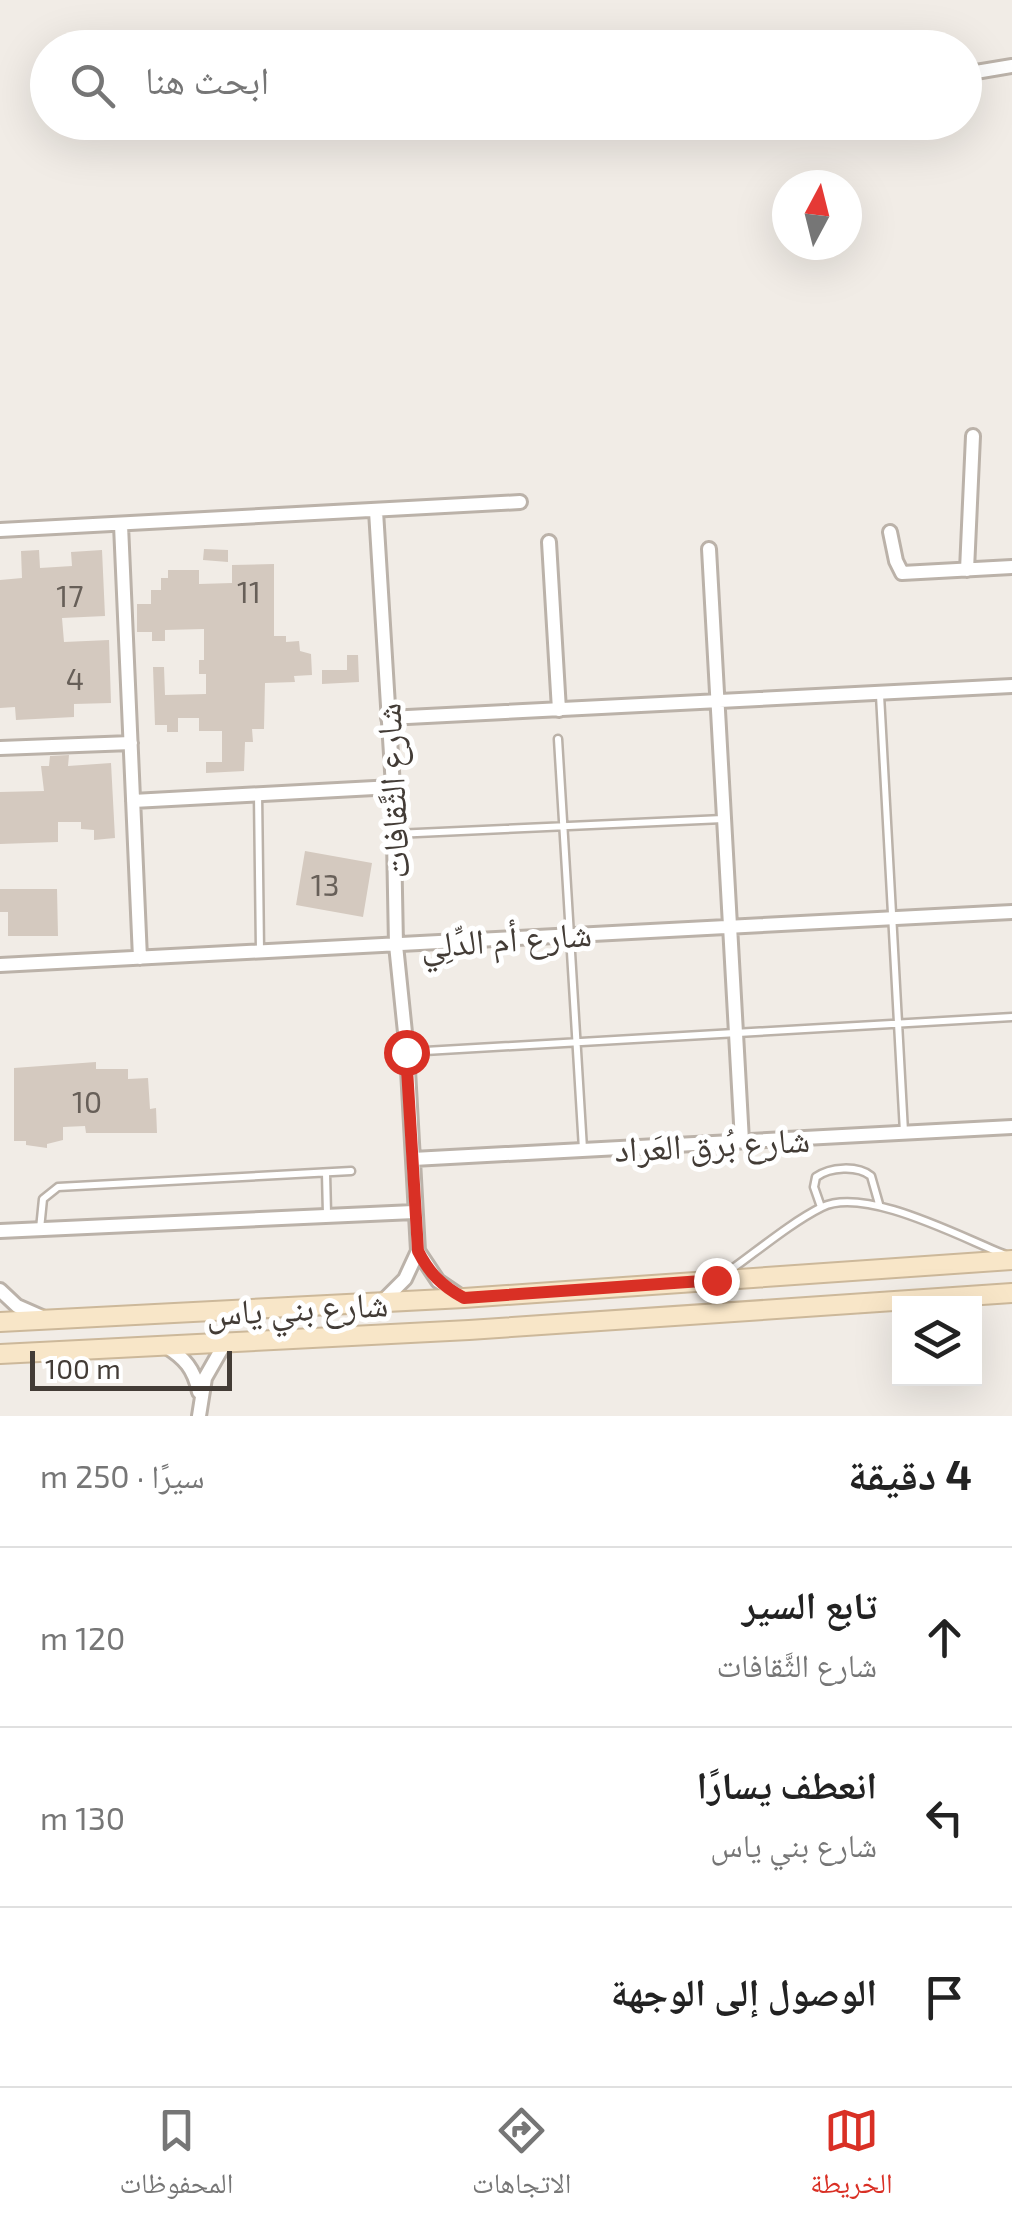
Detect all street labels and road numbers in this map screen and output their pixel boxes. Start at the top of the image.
street label: شارع الثَّقافات [365,702,420,880]
street label: شارع أم الدِّلِي [419,911,594,974]
street label: شارع بُرق العَراد [613,1117,811,1172]
street label: شارع بني ياس [205,1281,390,1342]

